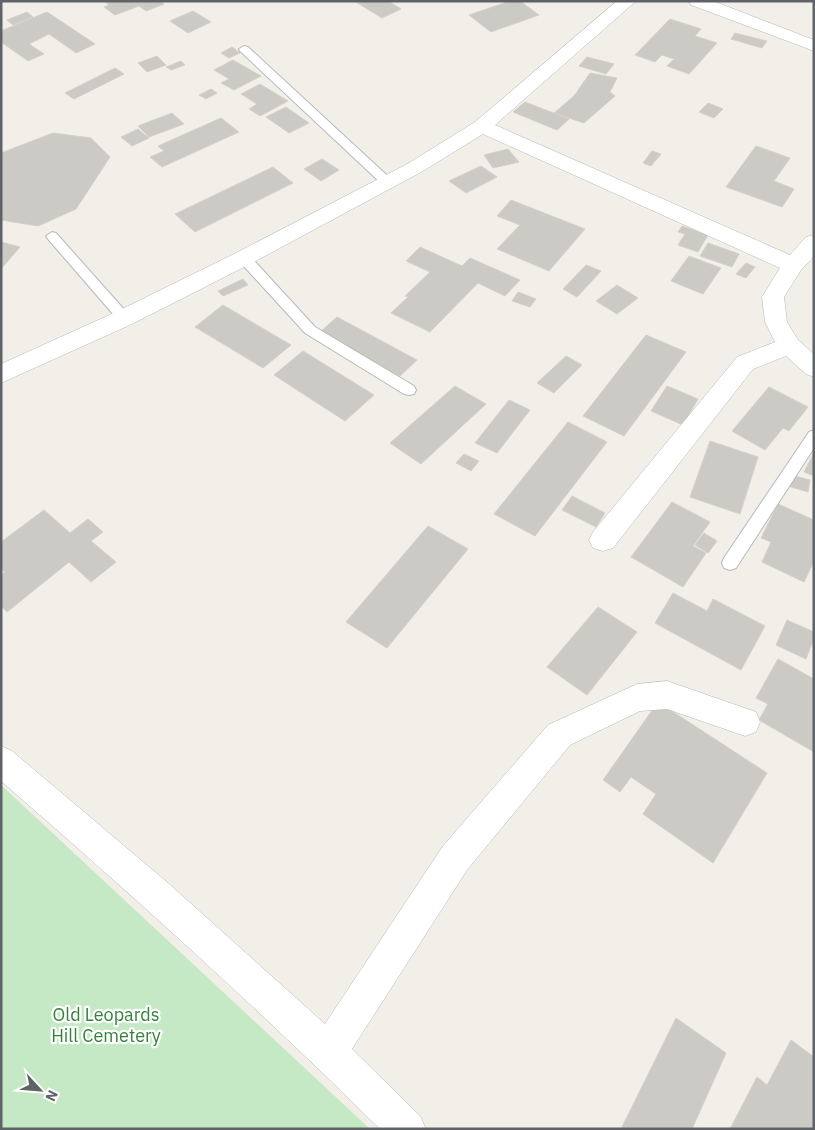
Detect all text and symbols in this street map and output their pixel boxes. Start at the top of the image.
park label: Old Leopards Hill Cemetery [51,1003,161,1047]
north arrow [15,1065,65,1115]
text: N [41,1087,62,1104]

